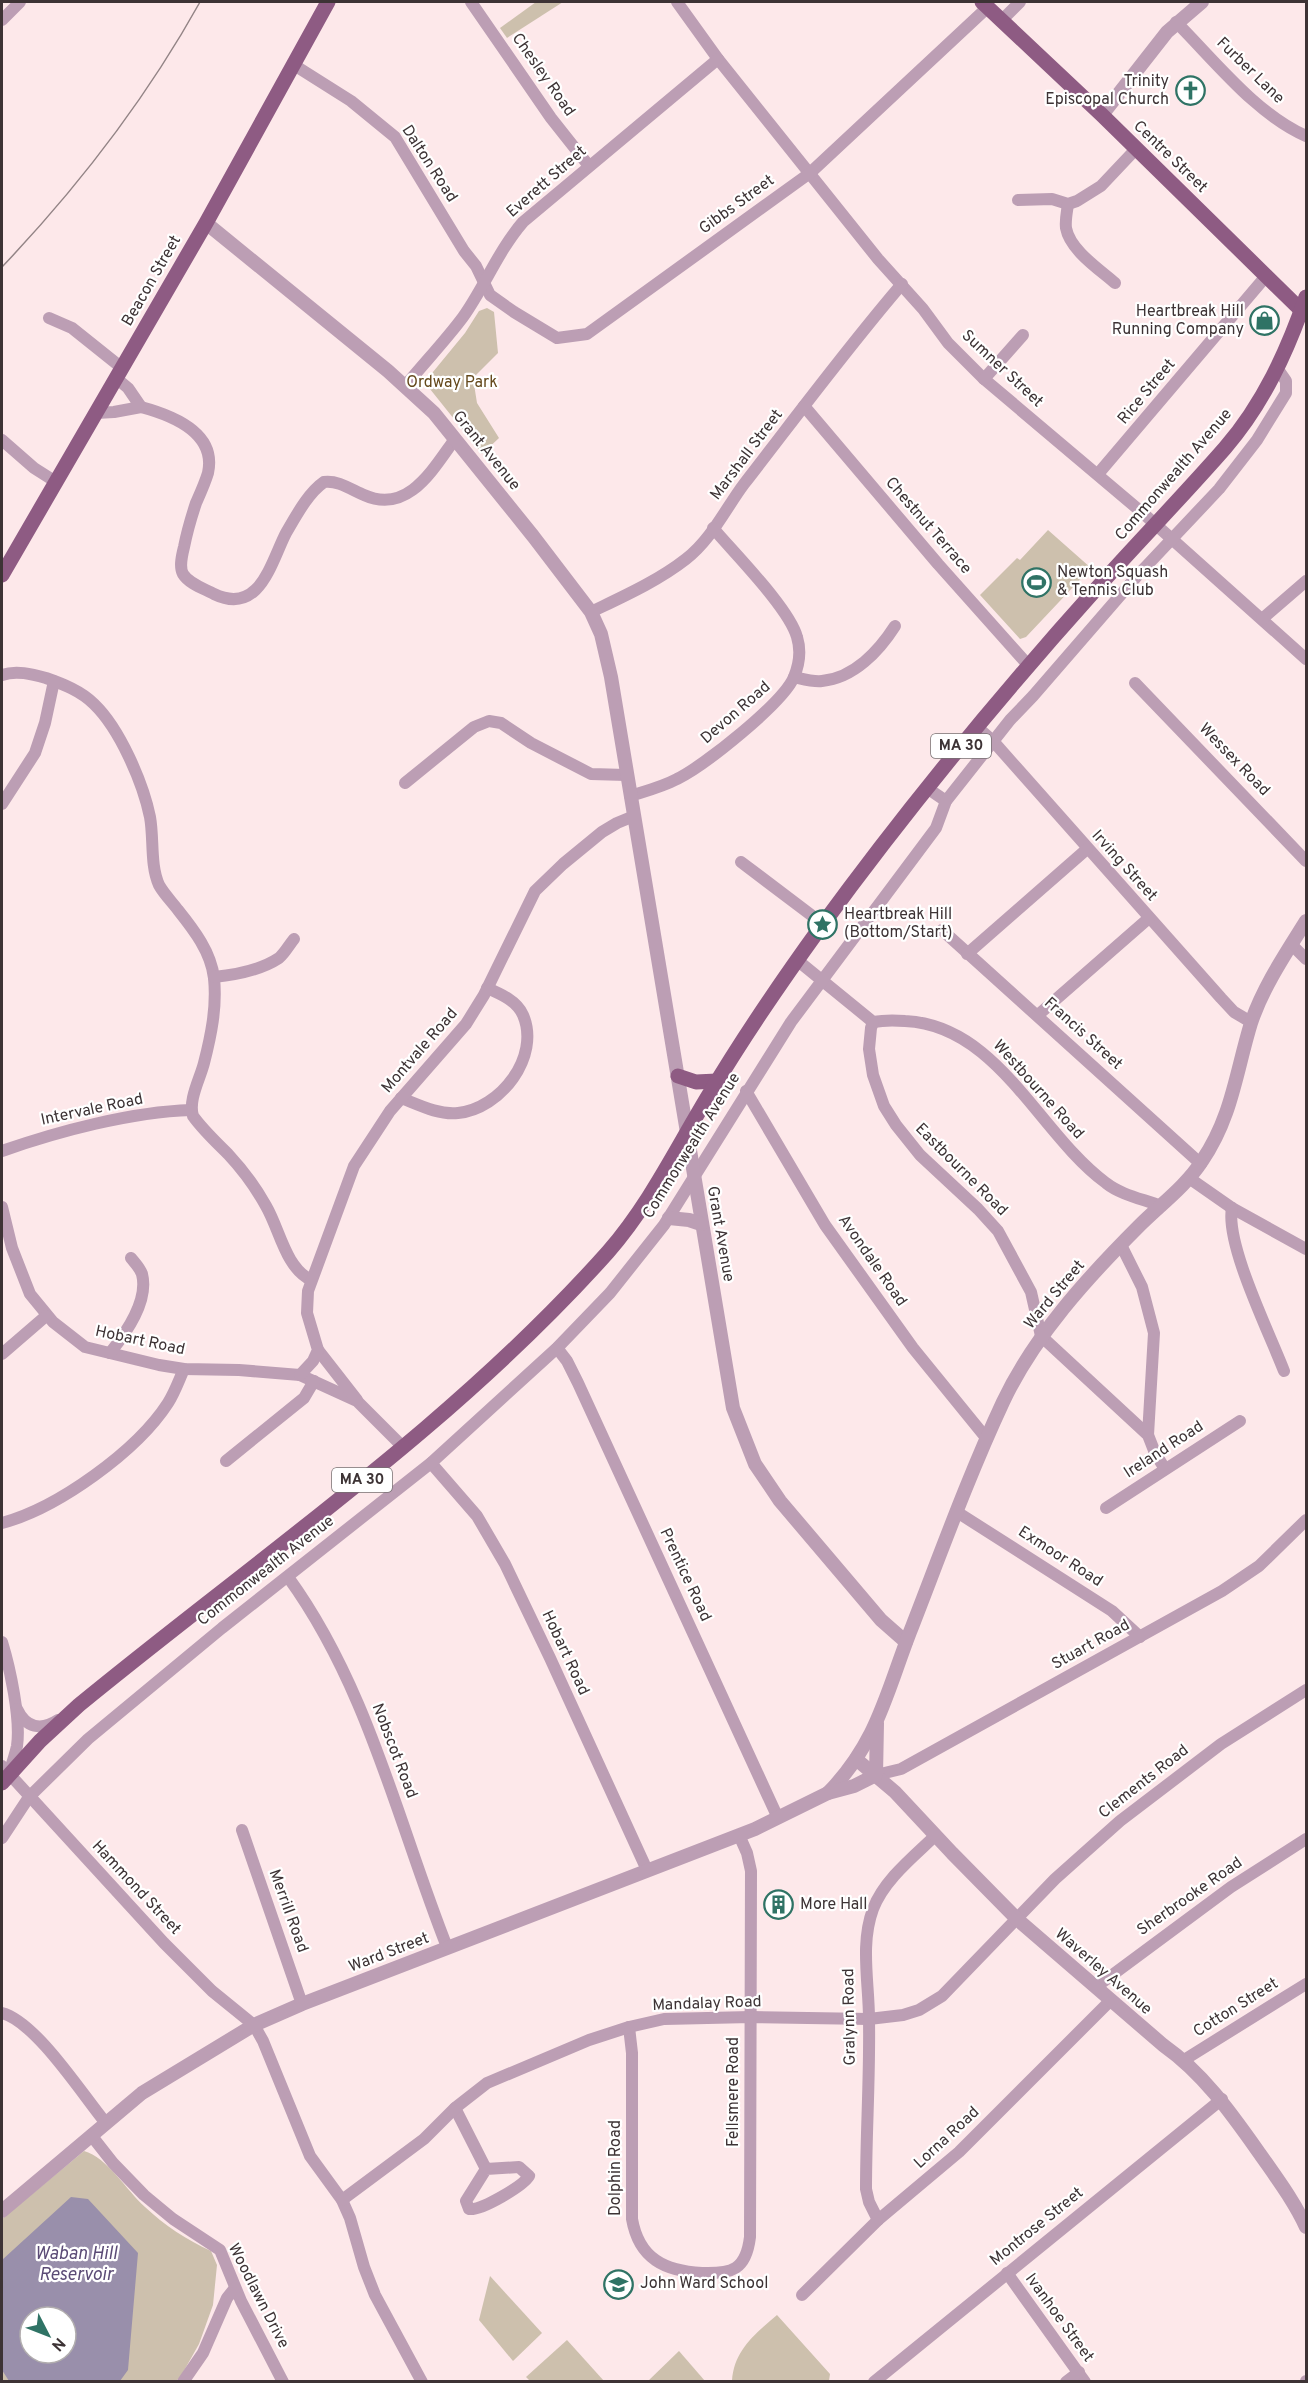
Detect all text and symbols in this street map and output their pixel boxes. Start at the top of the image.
street label: Chesley Road [507,29,579,121]
street label: Furber Lane [1212,34,1288,108]
place label: Trinity Episcopal Church [1045,72,1169,110]
church icon: Trinity Episcopal Church [1174,75,1206,107]
street label: Centre Street [1129,117,1211,197]
street label: Dalton Road [397,122,461,206]
street label: Everett Street [503,142,591,222]
street label: Gibbs Street [695,171,779,239]
street label: Beacon Street [118,232,186,330]
place label: Heartbreak Hill Running Company [1112,302,1244,340]
shop icon: Heartbreak Hill Running Company [1249,305,1281,337]
street label: Sumner Street [957,326,1047,412]
street label: Rice Street [1114,355,1180,429]
park label: Ordway Park [406,373,498,393]
street label: Commonwealth Avenue [1111,405,1237,545]
street label: Marshall Street [706,406,788,504]
street label: Grant Avenue [448,407,524,495]
street label: Chestnut Terrace [880,473,976,579]
place label: Newton Squash & Tennis Club [1057,563,1168,601]
sports icon: Newton Squash & Tennis Club [1020,566,1052,598]
street label: Devon Road [697,677,775,749]
street label: Wessex Road [1194,719,1274,801]
road number: MA 30 [931,734,991,758]
street label: Irving Street [1087,826,1161,906]
place label: Heartbreak Hill (Bottom/Start) [844,905,953,943]
place icon: Heartbreak Hill (Bottom/Start) [807,908,839,940]
street label: Francis Street [1040,993,1126,1075]
street label: Montvale Road [378,1004,462,1098]
street label: Westbourne Road [988,1036,1088,1144]
street label: Commonwealth Avenue [639,1069,745,1223]
street label: Intervale Road [39,1089,145,1131]
street label: Eastbourne Road [910,1119,1012,1221]
street label: Grant Avenue [702,1185,738,1283]
street label: Avondale Road [833,1211,911,1311]
street label: Ward Street [1020,1256,1090,1334]
street label: Hobart Road [93,1322,187,1360]
street label: Ireland Road [1120,1417,1208,1483]
road number: MA 30 [332,1468,392,1492]
street label: Commonwealth Avenue [194,1511,338,1631]
street label: Exmoor Road [1014,1522,1106,1592]
street label: Prentice Road [655,1525,715,1625]
street label: Hobart Road [537,1607,593,1699]
street label: Stuart Road [1048,1615,1134,1675]
street label: Nobscot Road [367,1701,421,1801]
street label: Clements Road [1095,1741,1193,1823]
street label: Hammond Street [87,1837,185,1939]
street label: Sherbrooke Road [1133,1853,1247,1941]
street label: Merrill Road [264,1867,312,1955]
building icon: More Hall [763,1889,795,1921]
place label: More Hall [800,1895,867,1915]
street label: Waverley Avenue [1050,1924,1156,2020]
street label: Ward Street [346,1929,432,1977]
street label: Gralynn Road [839,1968,861,2066]
street label: Cotton Street [1190,1974,1282,2042]
street label: Mandalay Road [652,1992,762,2016]
street label: Fellsmere Road [724,2037,744,2147]
street label: Lorna Road [910,2103,984,2173]
street label: Dolphin Road [606,2120,626,2216]
street label: Montrose Street [986,2183,1088,2271]
street label: Woodlawn Drive [223,2240,293,2352]
water label: Waban Hill Reservoir [35,2243,119,2287]
school or university icon: John Ward School [603,2268,635,2300]
street label: Ivanhoe Street [1020,2270,1098,2366]
place label: John Ward School [640,2274,768,2294]
north arrow [18,2305,78,2365]
text: N [46,2333,69,2355]

